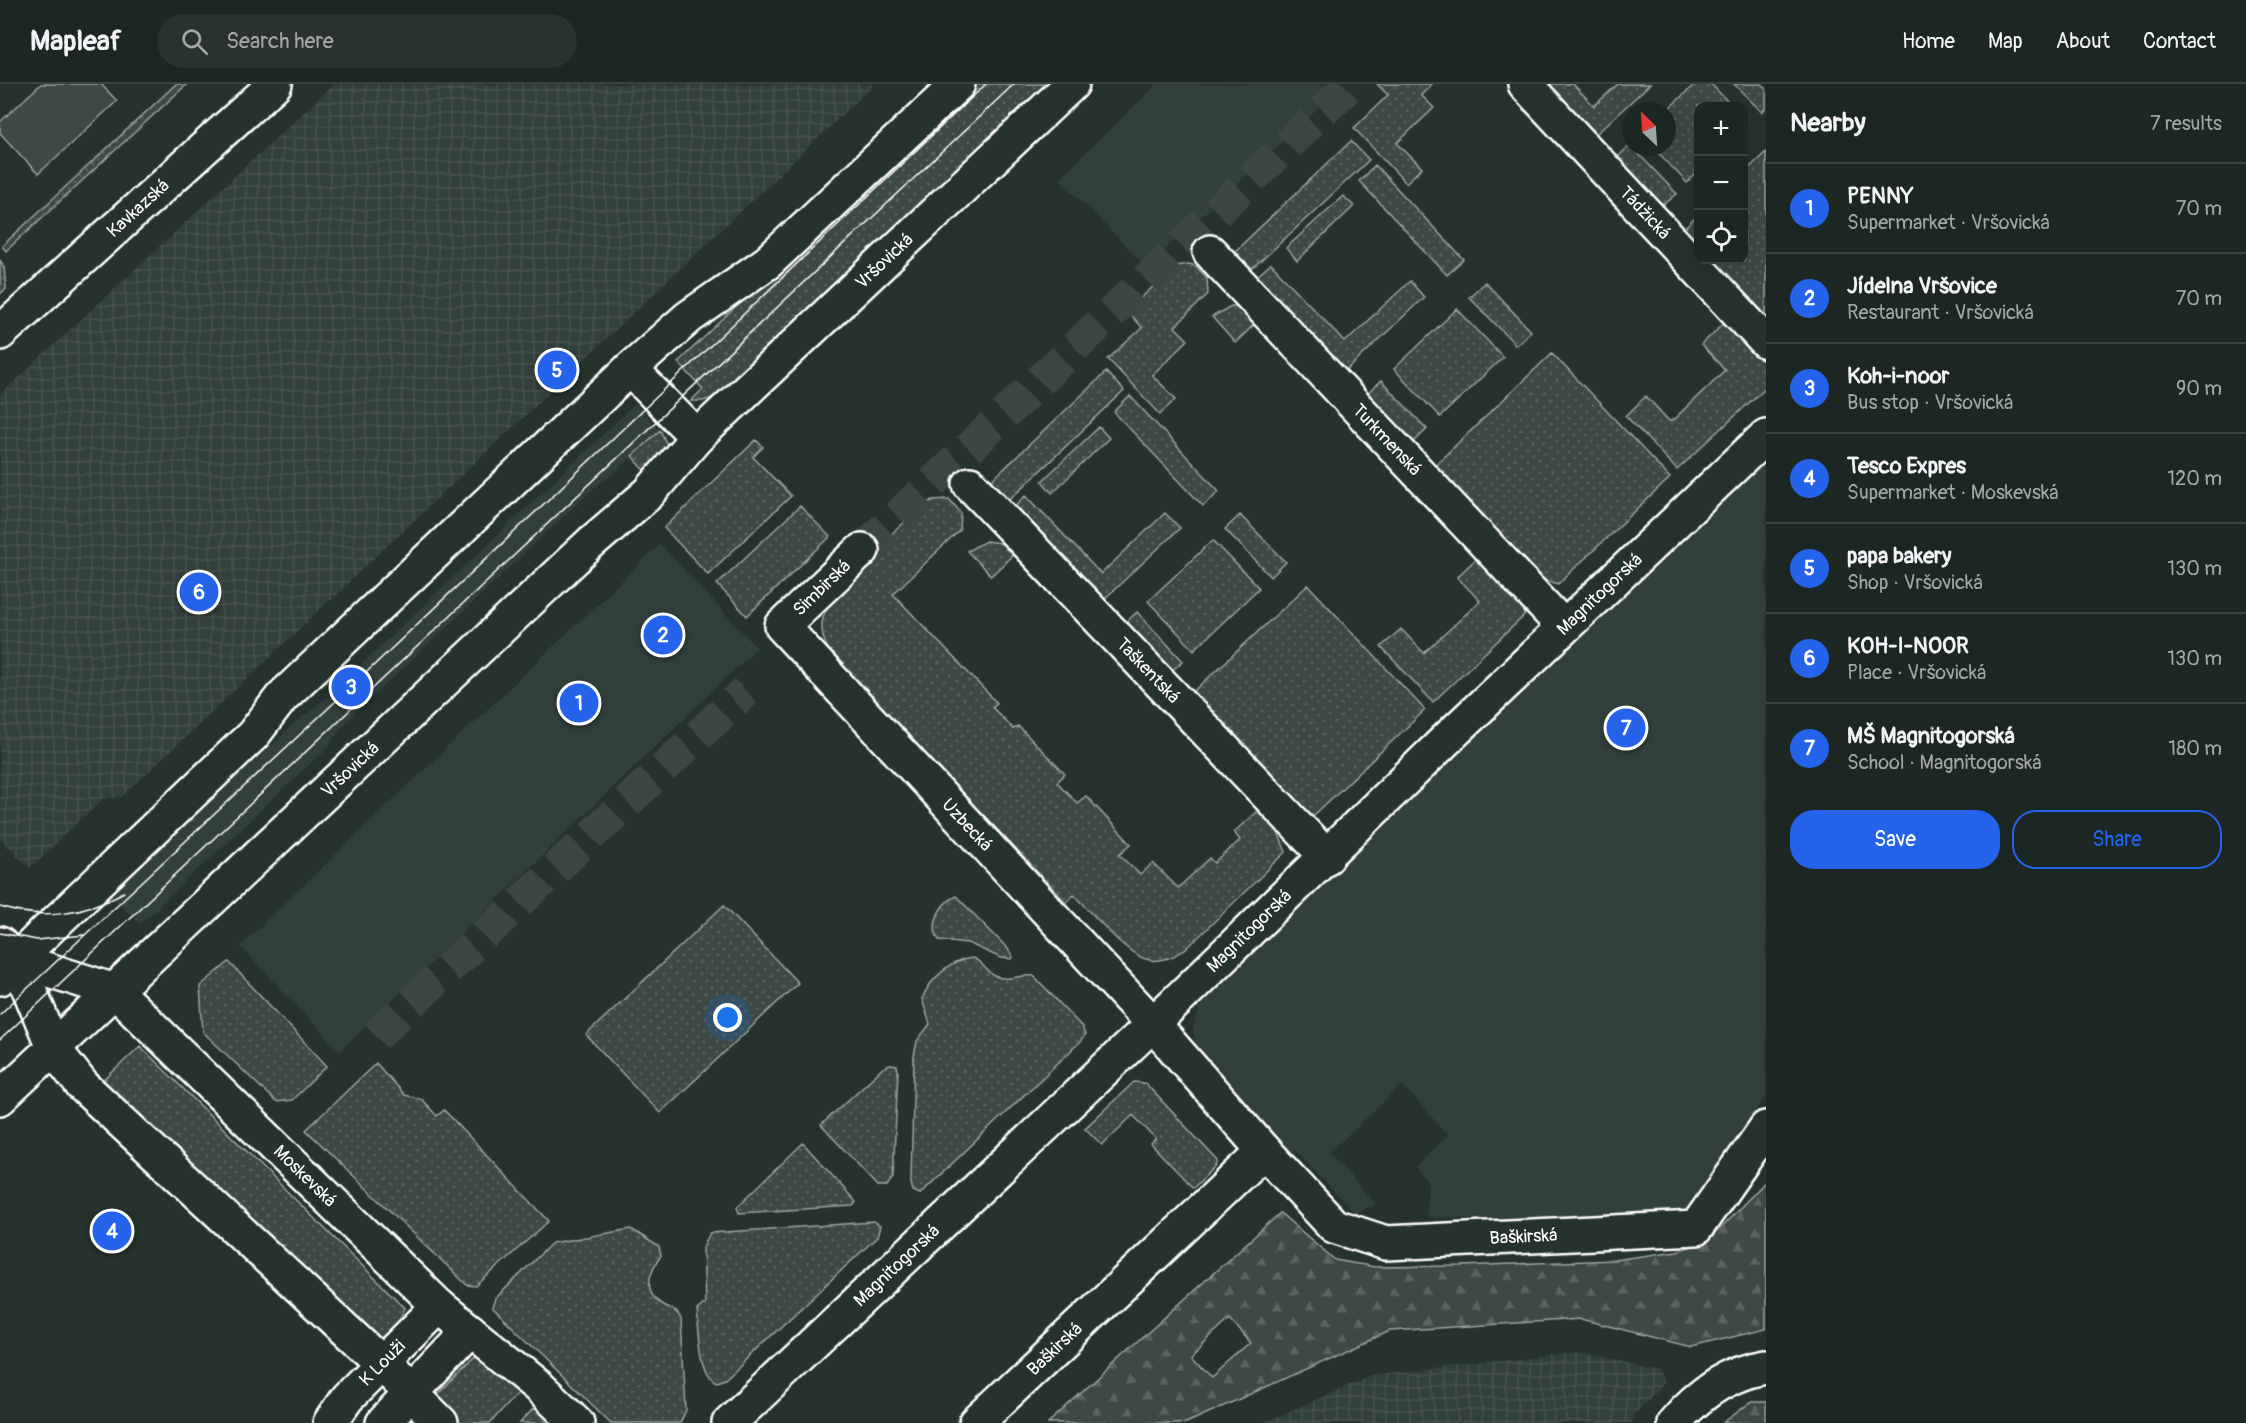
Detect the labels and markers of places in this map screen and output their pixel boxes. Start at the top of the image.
pin: 5 [538,348,576,392]
pin: 6 [180,570,218,614]
pin: 2 [644,612,682,658]
pin: 3 [332,664,370,710]
pin: 1 [560,680,598,726]
pin: 7 [1606,706,1646,750]
pin: 4 [92,1208,132,1254]

